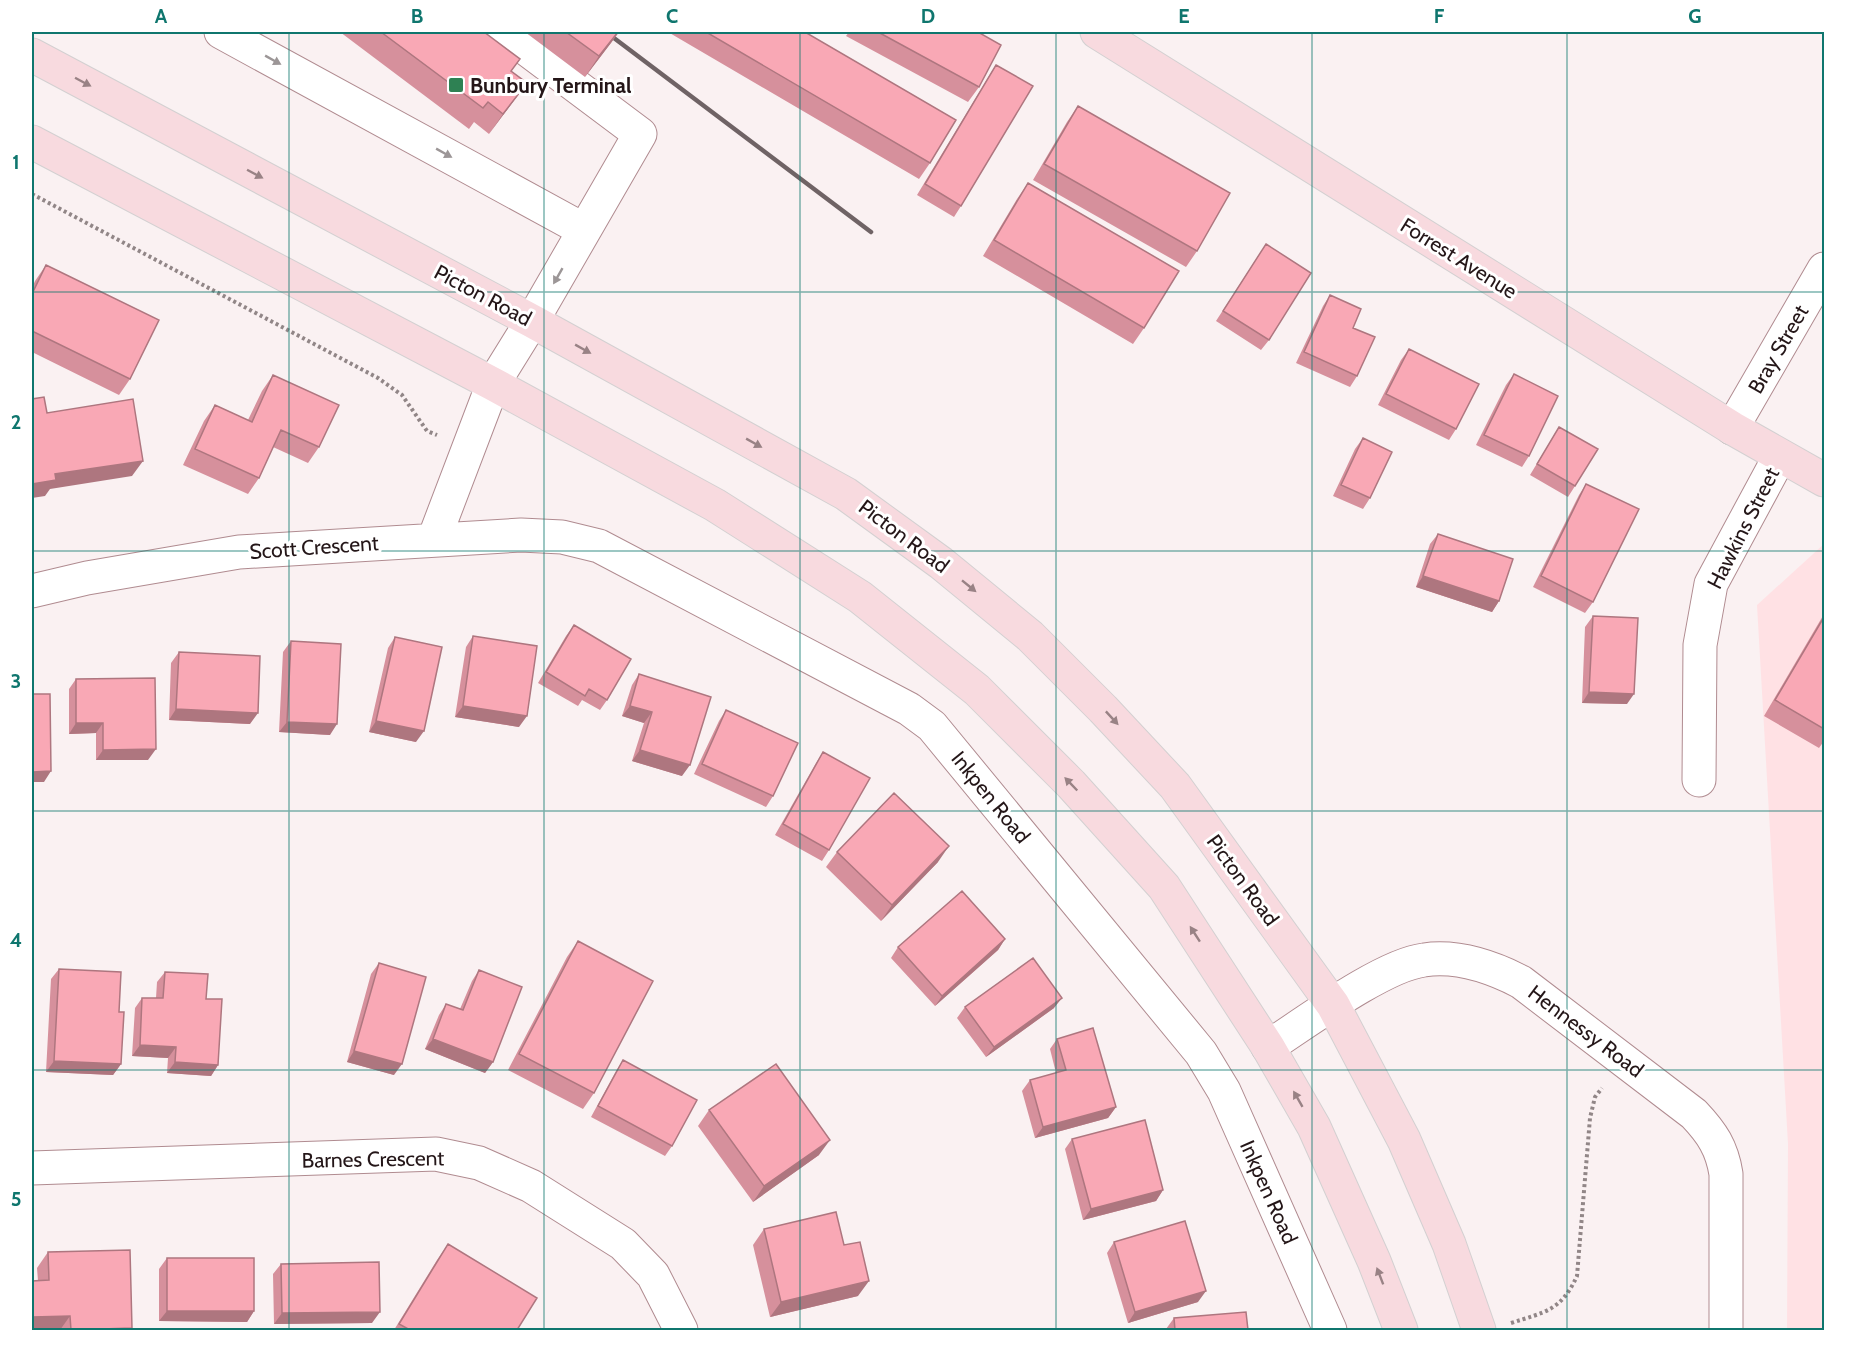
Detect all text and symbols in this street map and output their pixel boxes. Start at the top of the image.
text: A [155,4,168,28]
text: B [411,4,423,28]
text: C [666,4,678,28]
text: D [921,4,935,28]
text: E [1178,4,1190,28]
text: F [1434,4,1445,28]
text: G [1688,4,1702,28]
one-way arrow [264,55,281,65]
place label: Bunbury Terminal [470,73,632,98]
marker: Bunbury Terminal [447,76,465,94]
one-way arrow [75,77,92,87]
one-way arrow [435,148,452,158]
text: 1 [12,150,20,174]
one-way arrow [247,169,264,179]
street label: Forrest Avenue [1396,212,1522,304]
street label: Picton Road [430,259,536,331]
one-way arrow [553,268,563,285]
street label: Bray Street [1743,300,1813,398]
one-way arrow [575,344,592,354]
text: 2 [11,410,21,434]
one-way arrow [746,438,763,448]
street label: Hawkins Street [1702,463,1784,593]
street label: Picton Road [854,494,954,578]
street label: Scott Crescent [249,530,379,564]
one-way arrow [961,579,976,592]
text: 3 [11,669,21,693]
one-way arrow [1105,710,1118,725]
street label: Inkpen Road [946,746,1036,848]
one-way arrow [1065,777,1078,792]
street label: Picton Road [1202,830,1284,930]
one-way arrow [1189,926,1200,942]
text: 4 [10,928,22,952]
street label: Hennessy Road [1523,980,1649,1082]
one-way arrow [1293,1090,1303,1107]
street label: Inkpen Road [1235,1136,1303,1248]
street label: Barnes Crescent [302,1145,444,1173]
text: 5 [11,1187,21,1211]
one-way arrow [1375,1267,1384,1285]

